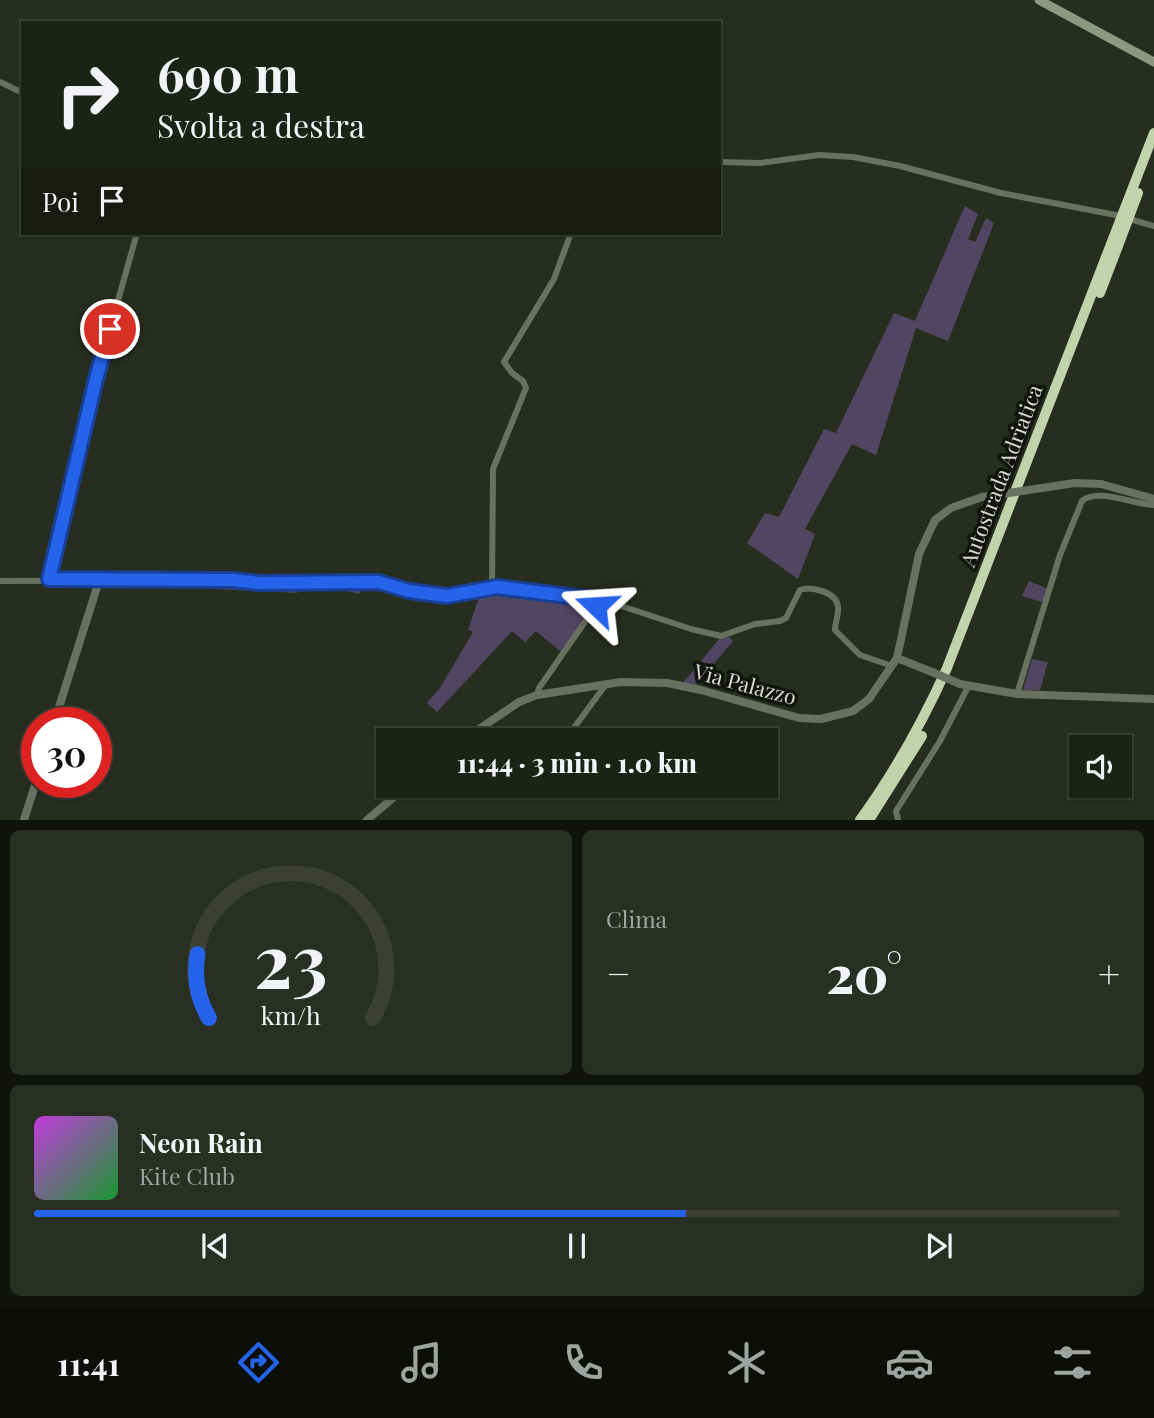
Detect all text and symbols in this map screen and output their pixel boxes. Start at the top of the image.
text: 690 m [157,40,299,105]
icon: right [42,49,133,140]
text: Svolta a destra [157,103,365,146]
icon: arrive [93,182,131,220]
text: Poi [42,184,79,219]
pin [80,299,140,359]
icon: arrive [91,310,129,348]
street label: Autostrada Adriatica [952,380,1048,571]
position arrow [559,569,633,643]
street label: Via Palazzo [690,656,800,710]
speed limit sign: 30 [21,707,112,798]
map controls [1069,735,1132,798]
button: sound [1069,735,1132,798]
text: 11:44 · 3 min · 1.0 km [457,745,697,780]
text: Clima [606,903,667,934]
text: 23 [254,910,328,1007]
text: 20° [826,938,902,1007]
text: − [606,947,631,998]
text: + [1098,947,1120,998]
text: km/h [261,998,321,1031]
text: Neon Rain [139,1125,263,1160]
text: Kite Club [139,1160,235,1191]
icon: previous [196,1227,234,1265]
icon: pause [558,1227,596,1265]
icon: next [920,1227,958,1265]
icon: directions [234,1338,283,1387]
icon: music [397,1338,446,1387]
icon: phone [559,1338,608,1387]
icon: climate [722,1338,771,1387]
icon: car [885,1338,934,1387]
icon: filters [1048,1338,1097,1387]
text: 11:41 [57,1341,120,1384]

